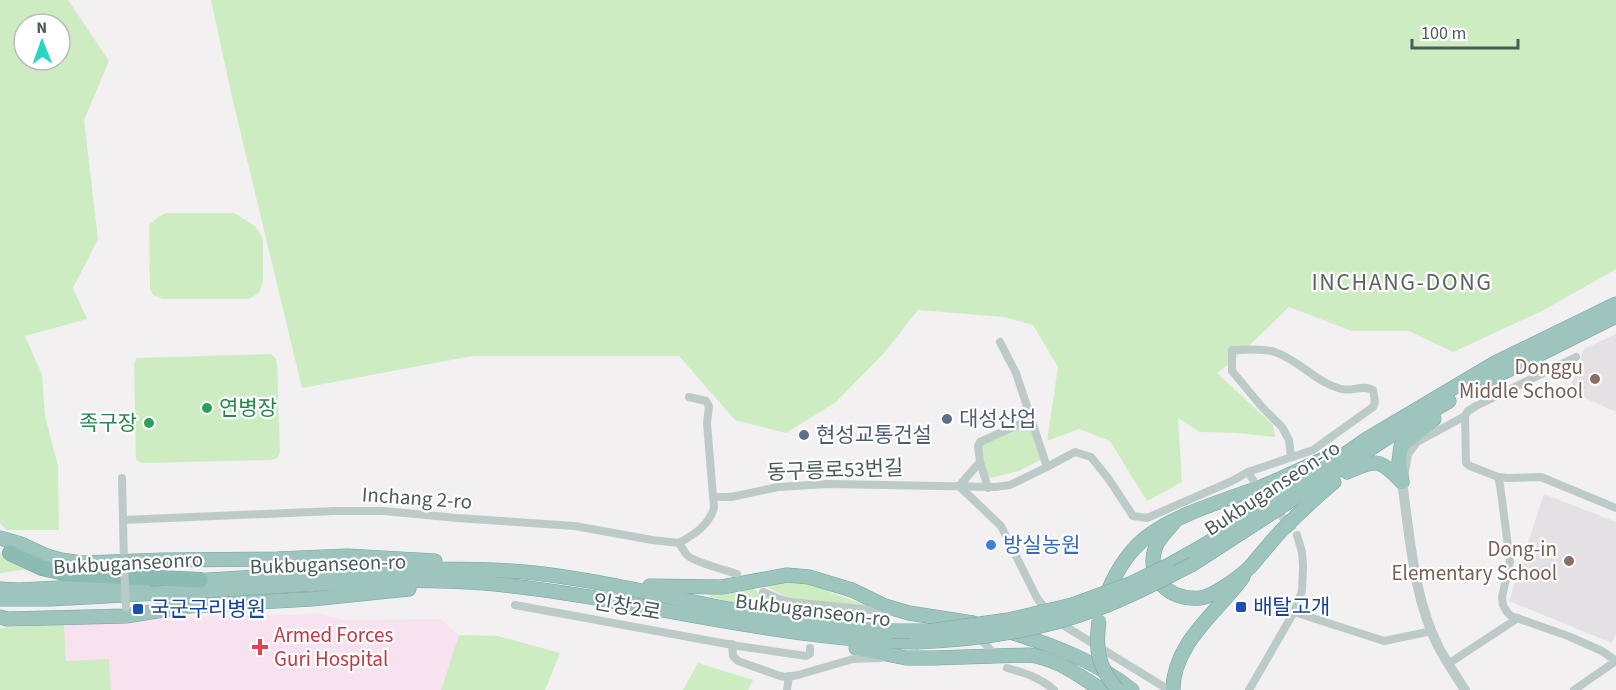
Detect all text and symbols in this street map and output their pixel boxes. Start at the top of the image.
north arrow [12,12,72,72]
scale bar [1412,12,1518,50]
text: N [36,17,47,39]
text: 100 m [1421,21,1466,46]
district label: INCHANG-DONG [1311,265,1493,300]
place label: Donggu Middle School [1459,352,1583,406]
marker: Donggu Middle School [1588,372,1602,386]
place label: 연병장 [219,393,277,423]
marker: 연병장 [200,401,214,415]
place label: 대성산업 [959,404,1036,434]
place label: 족구장 [79,408,137,438]
marker: 대성산업 [940,412,954,426]
marker: 족구장 [142,416,156,430]
place label: 현성교통건설 [816,420,932,450]
marker: 현성교통건설 [797,428,811,442]
street label: Bukbuganseon-ro [1198,433,1346,543]
street label: 동구릉로53번길 [766,453,904,487]
street label: Inchang 2-ro [361,479,473,517]
place label: 방실농원 [1003,530,1080,560]
place label: Dong-in Elementary School [1391,534,1557,588]
marker: 방실농원 [984,538,998,552]
street label: Bukbuganseonro [52,544,204,582]
street label: Bukbuganseon-ro [249,546,407,582]
marker: Dong-in Elementary School [1562,554,1576,568]
street label: 인창2로 [591,586,663,628]
street label: Bukbuganseon-ro [733,586,893,634]
place label: 배탈고개 [1253,592,1330,622]
place label: 국군구리병원 [150,594,266,624]
marker: 배탈고개 [1234,600,1248,614]
marker: 국군구리병원 [131,602,145,616]
place label: Armed Forces Guri Hospital [274,620,393,674]
marker: Armed Forces Guri Hospital [251,638,269,656]

